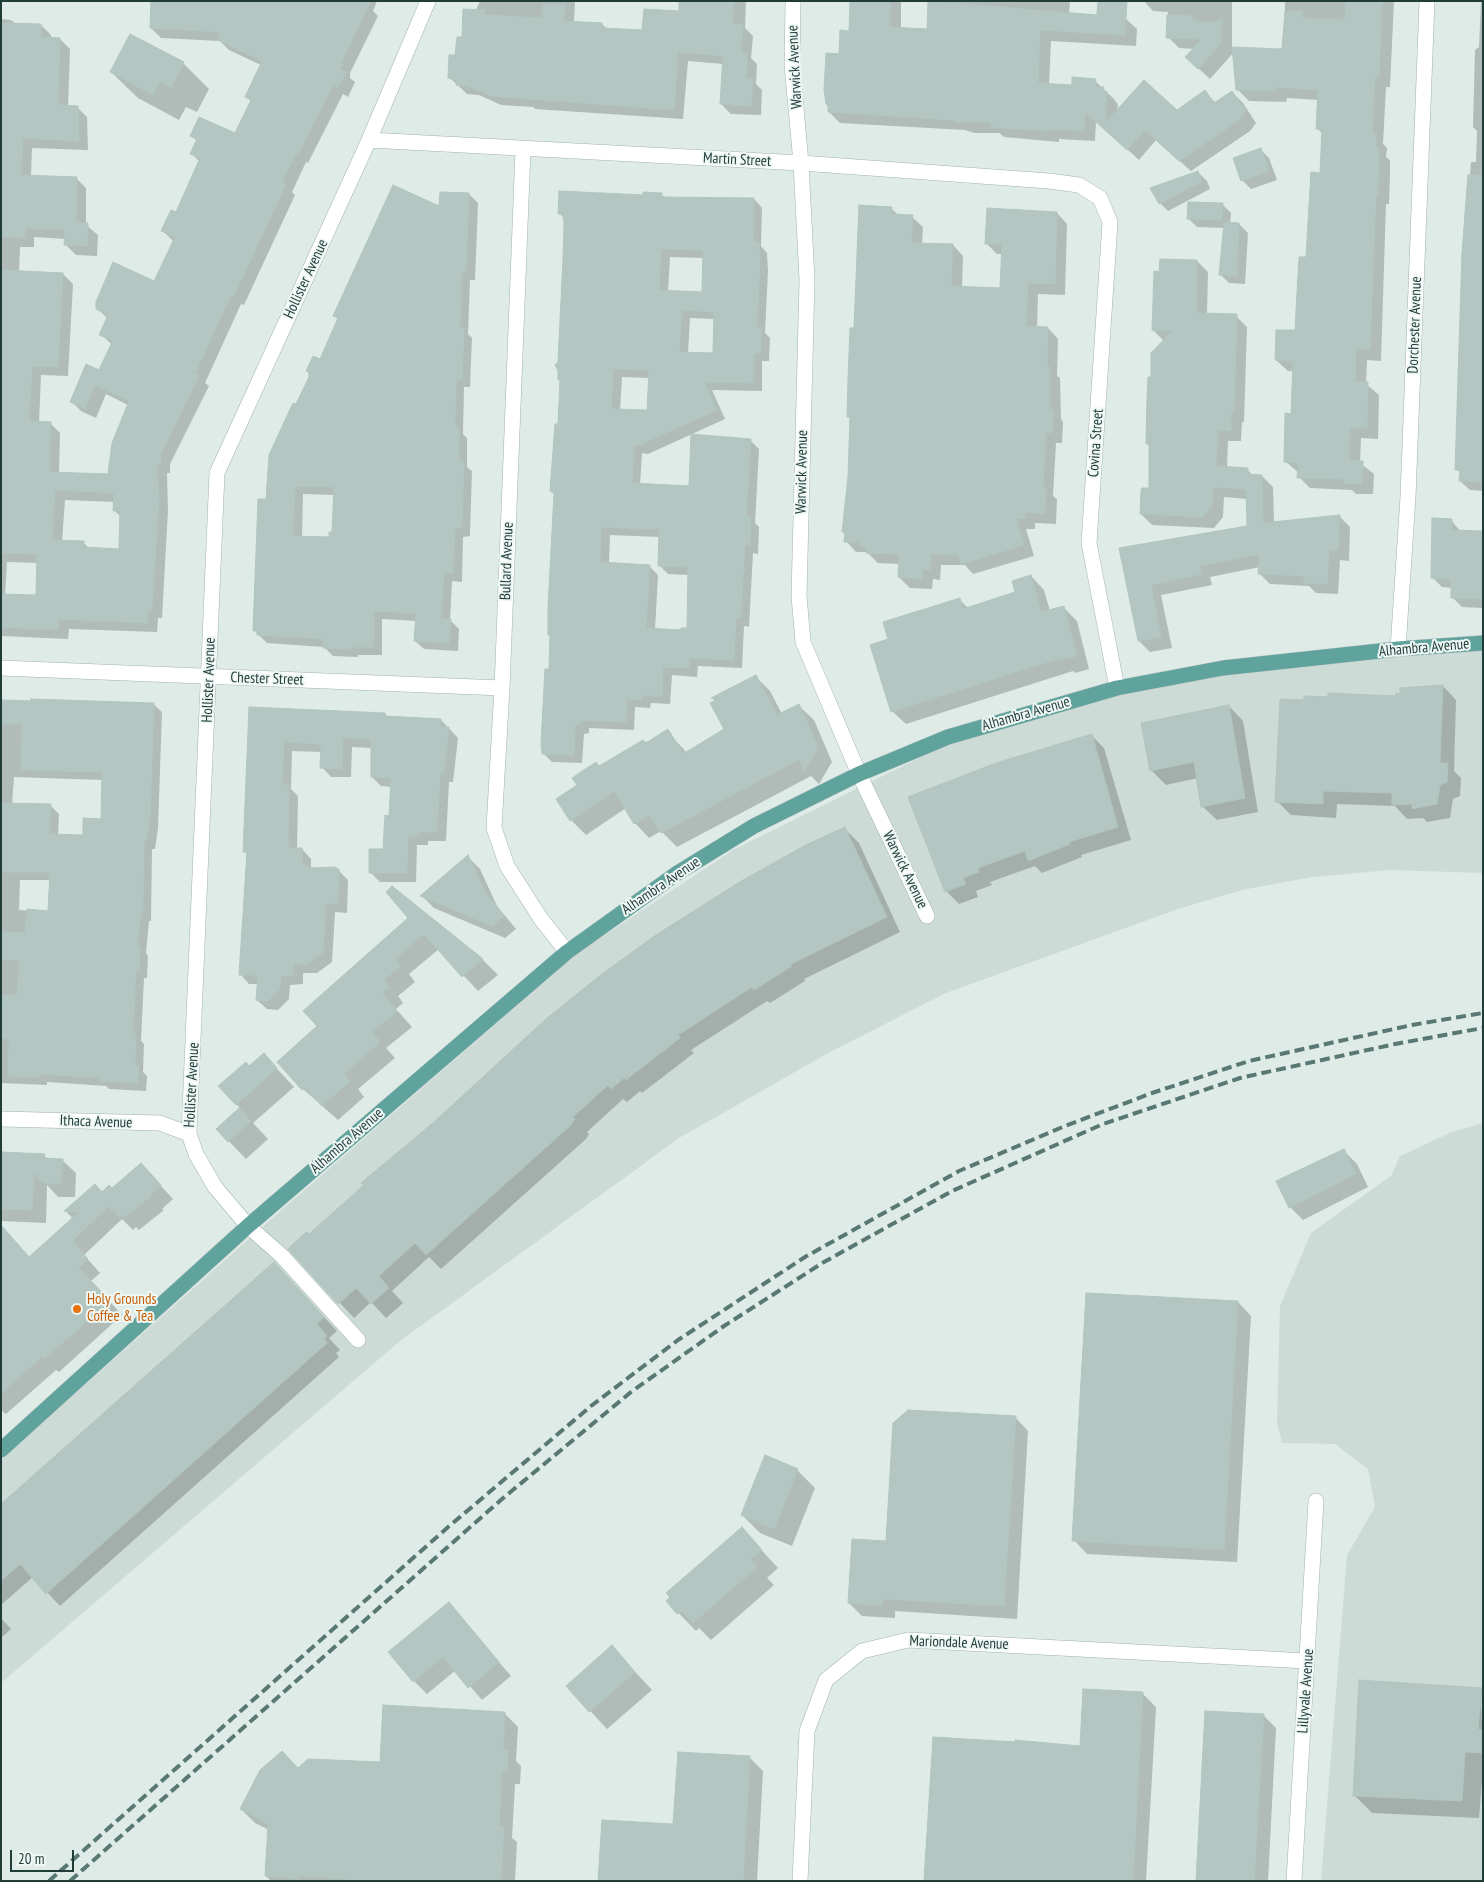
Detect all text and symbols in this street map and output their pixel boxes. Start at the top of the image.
street label: Warwick Avenue [784,25,806,109]
street label: Martin Street [702,149,772,171]
street label: Hollister Avenue [280,237,332,321]
street label: Dorchester Avenue [1404,276,1426,374]
street label: Covina Street [1085,408,1107,478]
street label: Warwick Avenue [792,430,812,514]
street label: Bullard Avenue [497,522,517,600]
street label: Alhambra Avenue [1378,635,1470,661]
street label: Hollister Avenue [199,637,219,723]
street label: Chester Street [230,669,304,689]
street label: Alhambra Avenue [980,693,1072,735]
street label: Warwick Avenue [878,828,932,912]
street label: Alhambra Avenue [618,853,704,919]
street label: Hollister Avenue [181,1042,203,1128]
street label: Alhambra Avenue [307,1104,387,1178]
street label: Ithaca Avenue [59,1112,133,1132]
place label: Holy Grounds Coffee & Tea [87,1291,156,1326]
marker: Holy Grounds Coffee & Tea [71,1303,83,1315]
street label: Mariondale Avenue [909,1632,1009,1654]
street label: Lillyvale Avenue [1294,1648,1318,1734]
scale bar [12,1840,76,1872]
text: 20 m [18,1849,44,1868]

